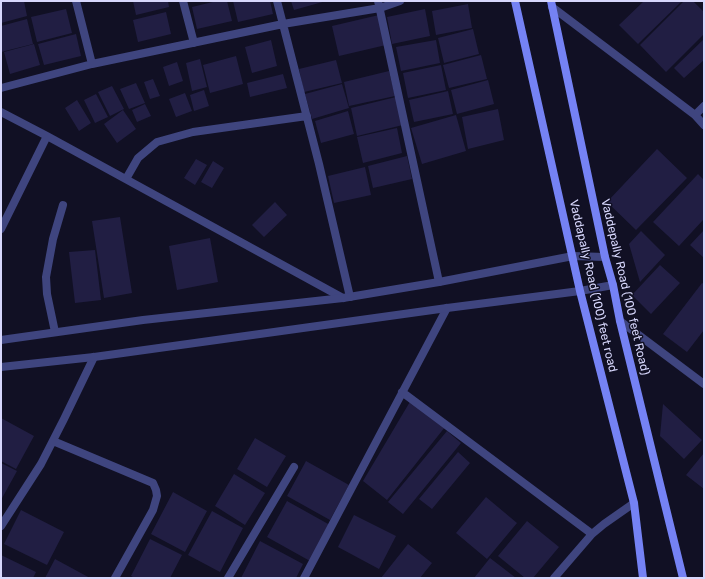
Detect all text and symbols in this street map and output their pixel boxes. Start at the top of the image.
street label: Vaddapally Road (100) feet road [566,198,620,374]
street label: Vaddepally Road (100 feet Road) [598,198,652,376]

